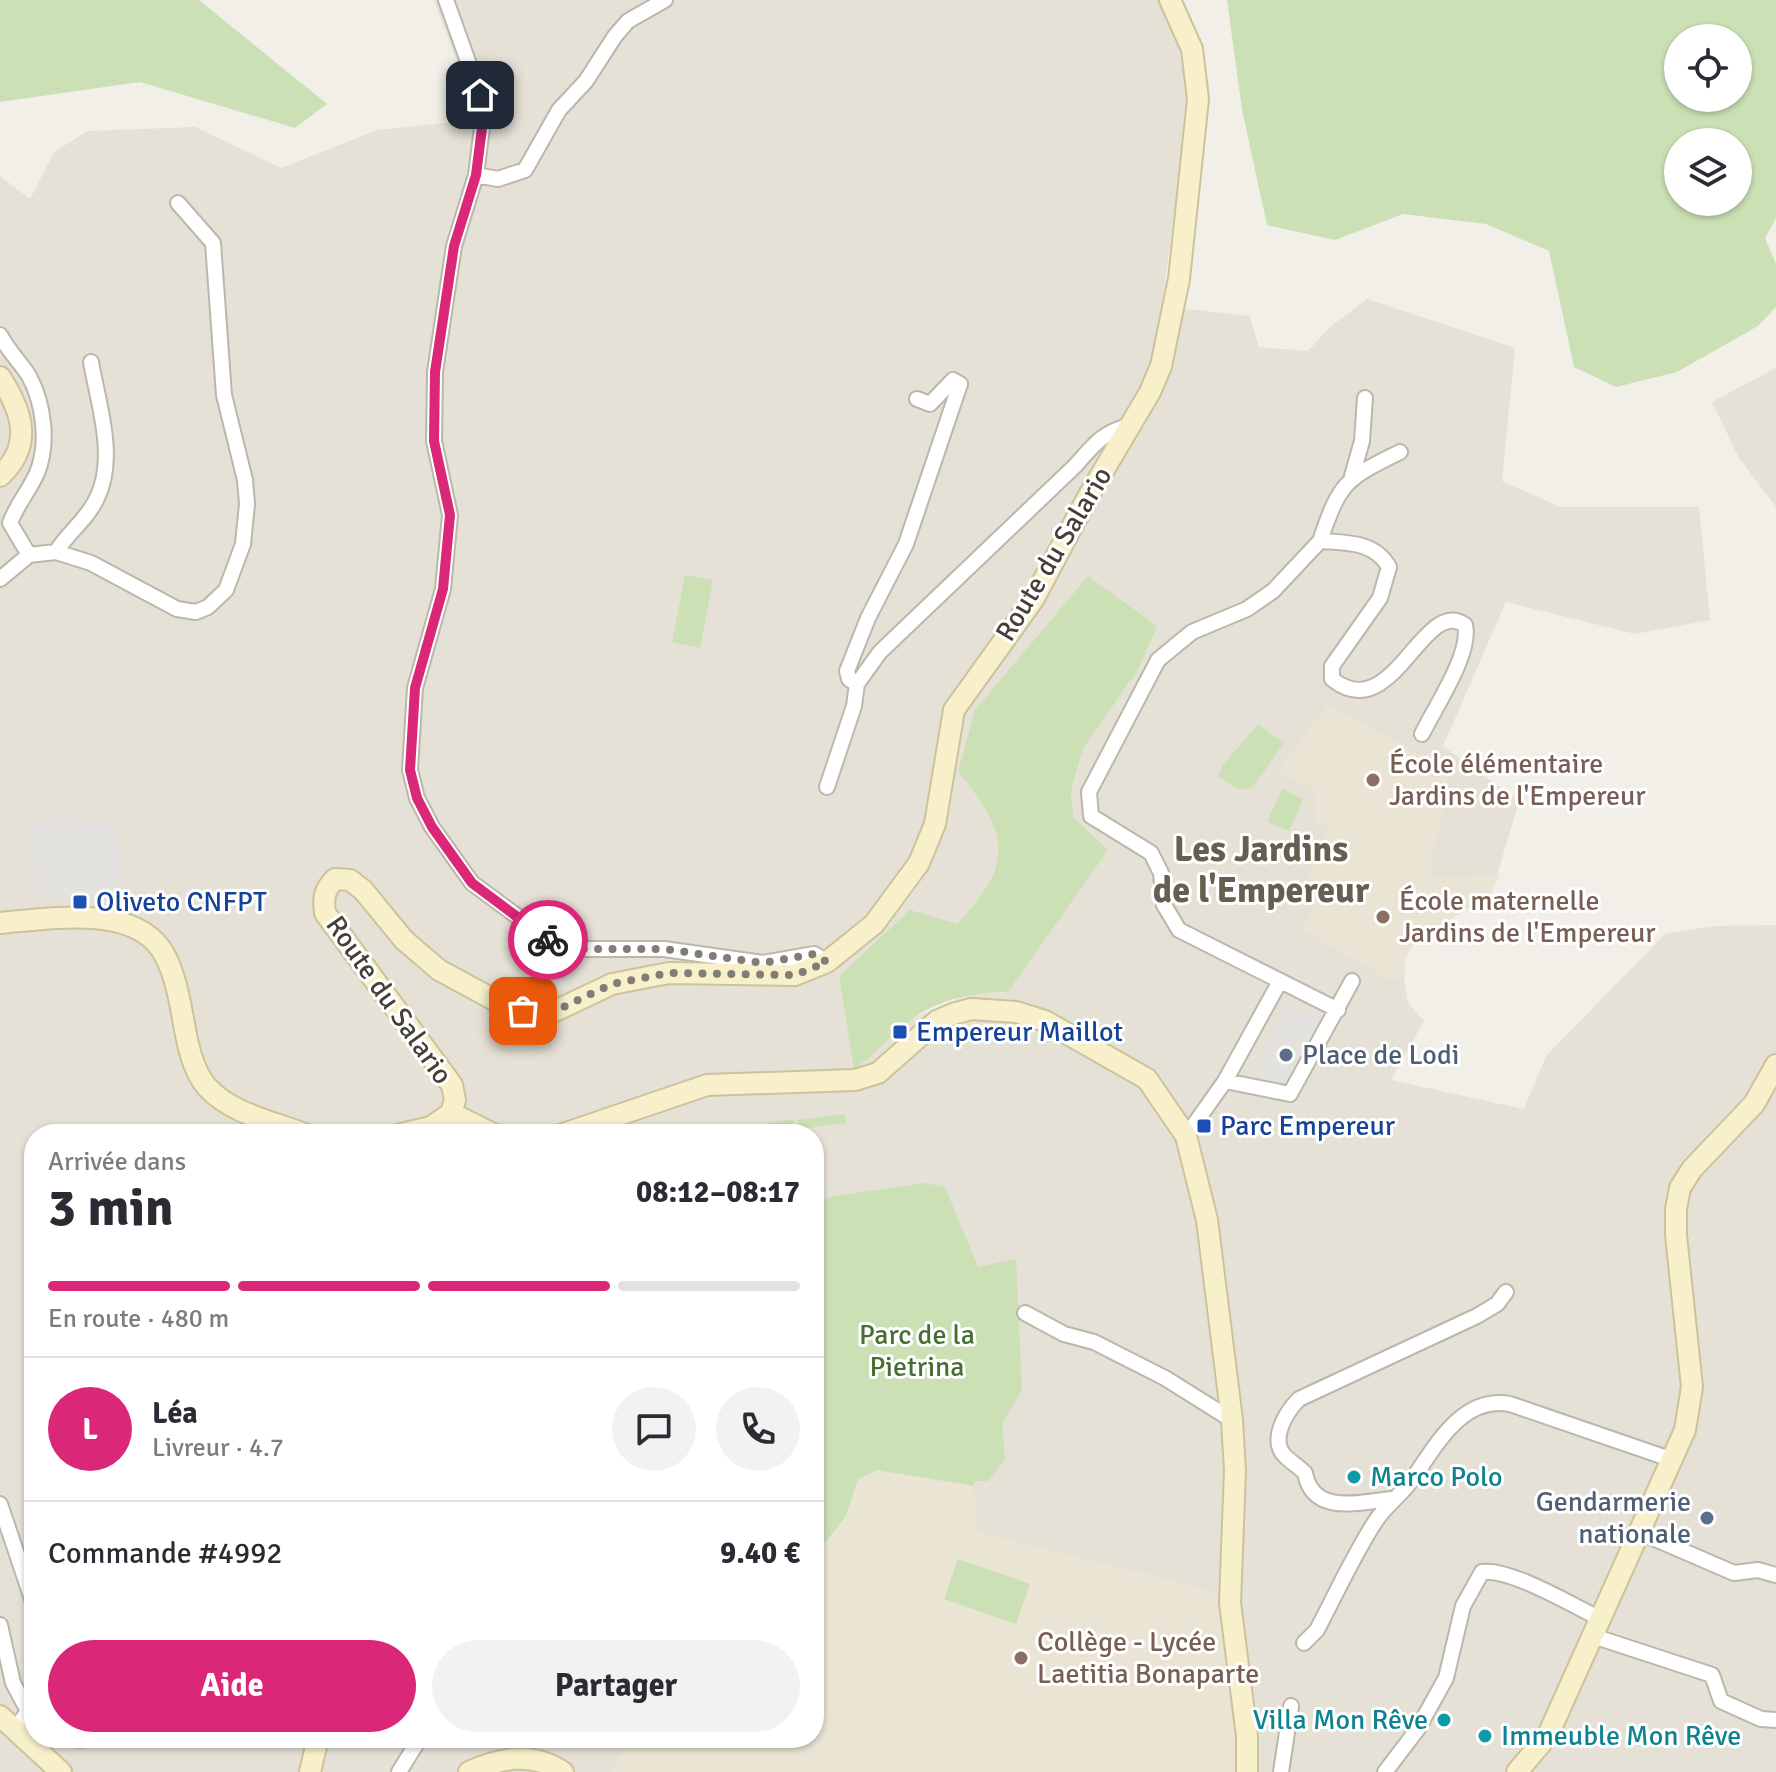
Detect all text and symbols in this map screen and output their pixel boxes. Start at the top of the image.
map controls [1664,24,1752,216]
button: locate [1664,24,1752,112]
pin [446,61,514,129]
icon: home [458,73,502,117]
button: layers [1664,128,1752,216]
street label: Route du Salario [989,461,1119,647]
place label: École élémentaire Jardins de l'Empereur [1389,747,1646,813]
marker: École élémentaire Jardins de l'Empereur [1364,771,1382,789]
district label: Les Jardins de l'Empereur [1153,827,1370,913]
place label: École maternelle Jardins de l'Empereur [1399,884,1656,950]
place label: Oliveto CNFPT [96,885,267,919]
marker: Oliveto CNFPT [71,893,89,911]
courier [508,900,588,980]
marker: École maternelle Jardins de l'Empereur [1374,908,1392,926]
street label: Route du Salario [318,909,460,1091]
icon: bike [526,918,570,962]
pin [489,977,557,1045]
icon: bag [501,989,545,1033]
place label: Empereur Maillot [916,1015,1123,1049]
marker: Empereur Maillot [891,1023,909,1041]
place label: Place de Lodi [1302,1038,1459,1072]
marker: Place de Lodi [1277,1046,1295,1064]
place label: Parc Empereur [1220,1109,1396,1143]
marker: Parc Empereur [1195,1117,1213,1135]
text: Arrivée dans [48,1146,186,1178]
text: 08:12–08:17 [636,1174,800,1211]
text: 3 min [48,1176,174,1240]
text: En route · 480 m [48,1303,229,1335]
park label: Parc de la Pietrina [859,1318,975,1384]
button: chat [612,1387,696,1471]
button: phone [716,1387,800,1471]
text: Léa [152,1395,198,1432]
text: L [82,1411,98,1448]
text: Livreur · 4.7 [152,1432,284,1464]
place label: Marco Polo [1370,1460,1503,1494]
marker: Marco Polo [1345,1468,1363,1486]
place label: Gendarmerie nationale [1536,1485,1691,1551]
marker: Gendarmerie nationale [1698,1509,1716,1527]
text: Commande #4992 [48,1535,283,1572]
text: 9.40 € [720,1535,800,1572]
place label: Collège - Lycée Laetitia Bonaparte [1037,1625,1259,1691]
button: Aide [48,1640,416,1732]
button: Partager [432,1640,800,1732]
marker: Collège - Lycée Laetitia Bonaparte [1012,1649,1030,1667]
place label: Villa Mon Rêve [1253,1703,1428,1737]
marker: Villa Mon Rêve [1435,1711,1453,1729]
place label: Immeuble Mon Rêve [1501,1719,1741,1753]
marker: Immeuble Mon Rêve [1476,1727,1494,1745]

